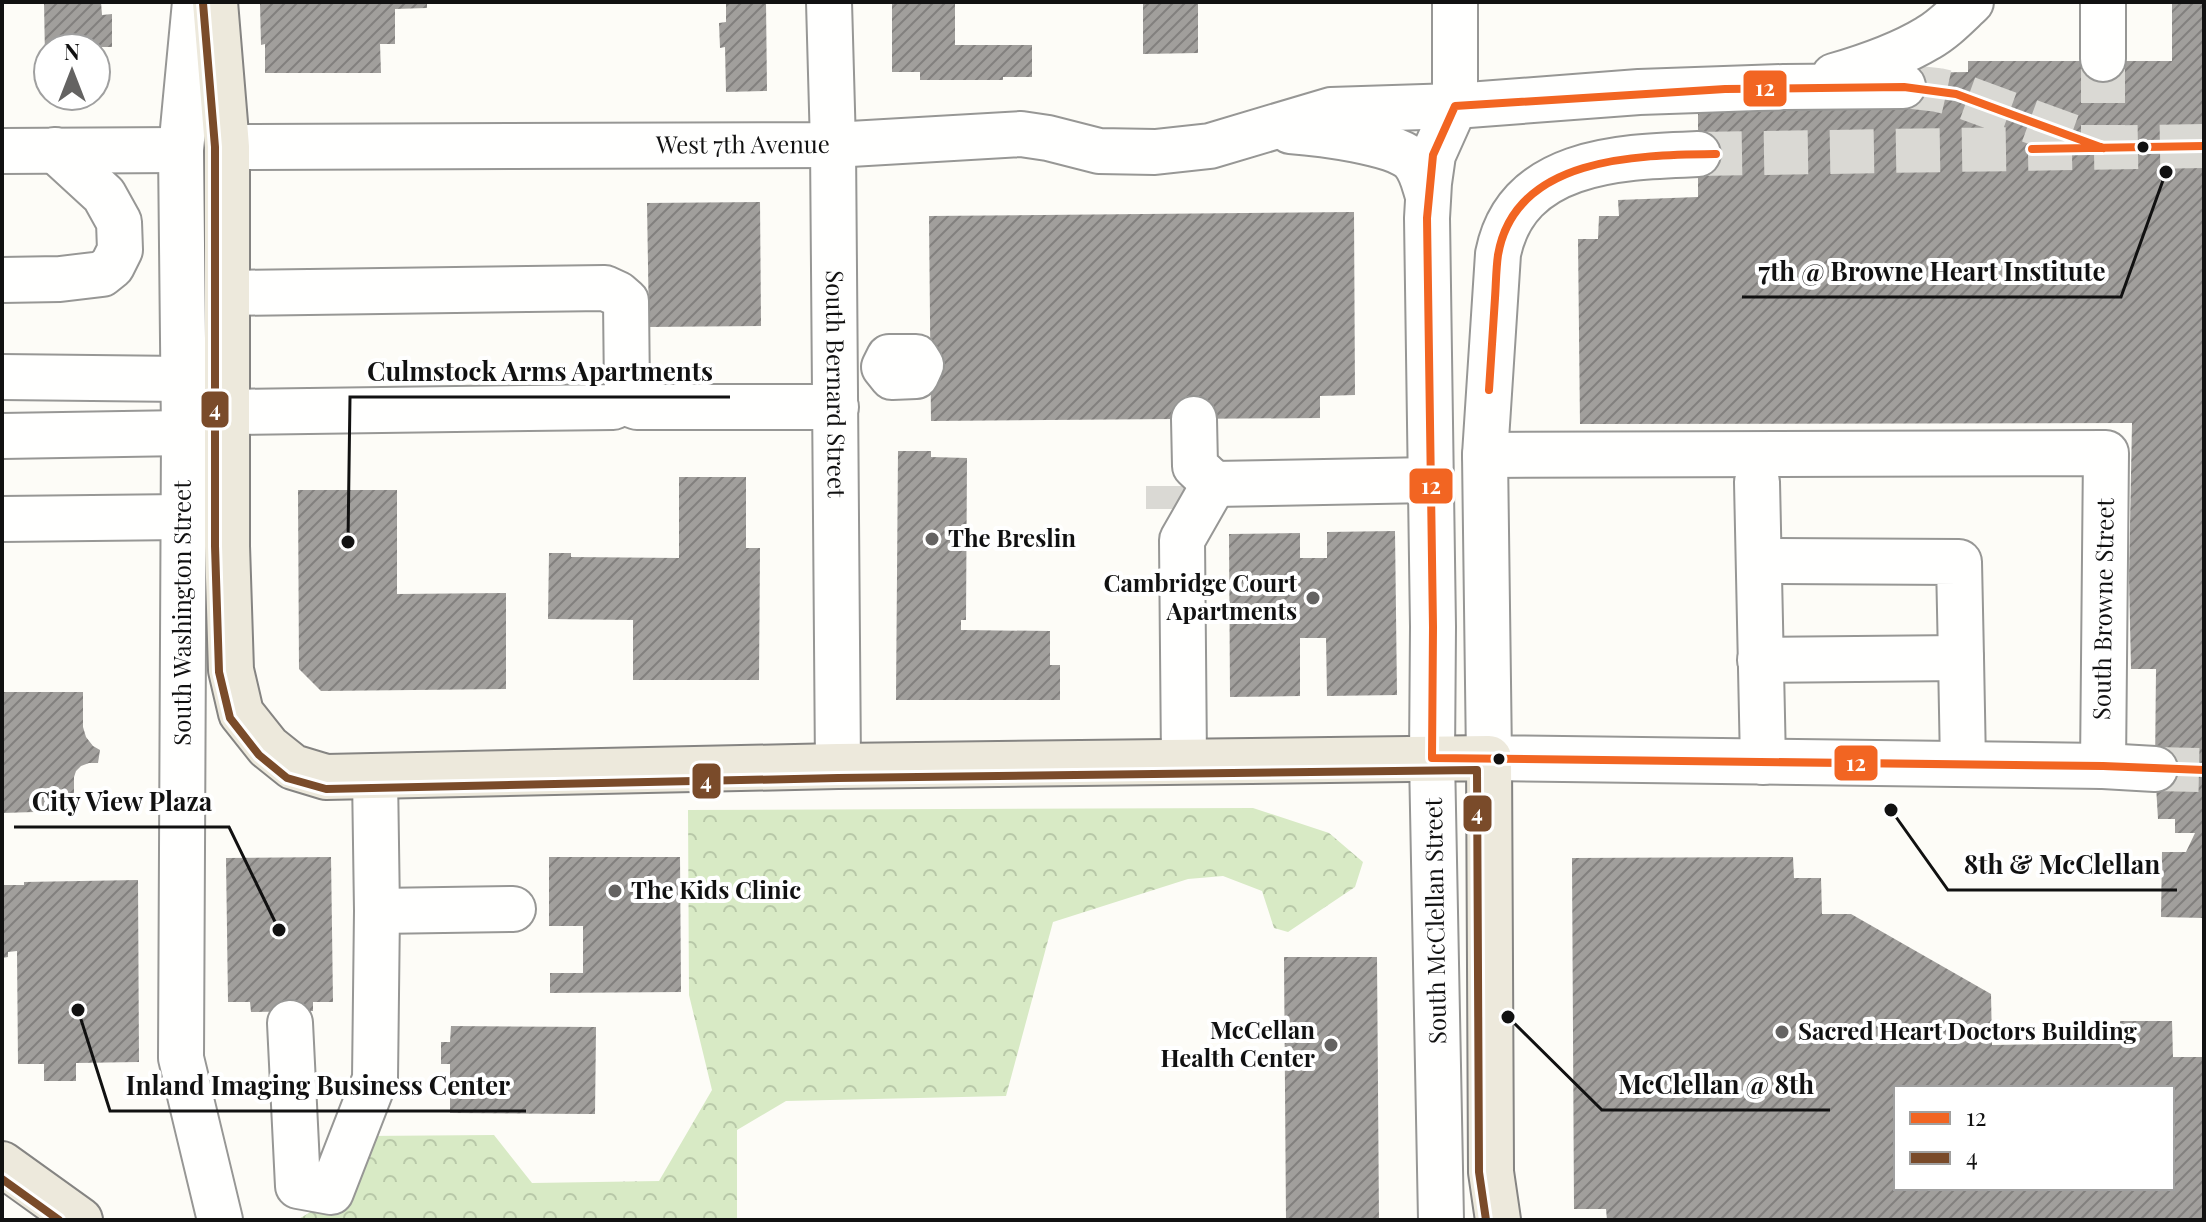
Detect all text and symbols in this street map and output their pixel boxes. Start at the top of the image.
north arrow [32,32,112,112]
text: N [64,36,80,66]
line badge: 12 [1742,69,1788,108]
text: 12 [1755,72,1775,102]
street label: West 7th Avenue [655,127,830,160]
unlabelled marker [2135,139,2151,155]
callout: 7th @ Browne Heart Institute [1742,247,2121,297]
text: 7th @ Browne Heart Institute [1758,253,2106,288]
street label: South Bernard Street [820,270,854,498]
callout: Culmstock Arms Apartments [350,347,730,397]
text: Culmstock Arms Apartments [367,353,713,388]
line badge: 4 [200,390,230,429]
text: 4 [209,393,221,423]
line badge: 12 [1408,467,1454,505]
text: 12 [1421,470,1441,500]
street label: South Washington Street [165,480,197,746]
street label: South Browne Street [2084,497,2120,720]
place label: The Breslin [948,521,1076,553]
marker: The Breslin [923,530,941,548]
place label: Cambridge Court Apartments [1103,566,1298,626]
marker: Cambridge Court Apartments [1304,589,1322,607]
line badge: 12 [1833,744,1879,782]
text: 12 [1846,747,1866,777]
unlabelled marker [1491,751,1507,767]
line badge: 4 [691,762,722,800]
text: 4 [700,765,712,795]
callout: City View Plaza [14,777,229,827]
text: City View Plaza [32,783,213,818]
line badge: 4 [1462,794,1493,833]
street label: South McClellan Street [1416,797,1452,1045]
text: 4 [1471,797,1483,827]
callout: 8th & McClellan [1948,840,2177,890]
text: 8th & McClellan [1964,846,2160,881]
place label: The Kids Clinic [631,873,801,905]
marker: The Kids Clinic [606,882,624,900]
place label: McCellan Health Center [1161,1013,1316,1073]
place label: Sacred Heart Doctors Building [1798,1014,2137,1046]
marker: Sacred Heart Doctors Building [1773,1023,1791,1041]
marker: McCellan Health Center [1322,1036,1340,1054]
callout: McClellan @ 8th [1602,1060,1830,1110]
callout: Inland Imaging Business Center [110,1061,526,1111]
text: McClellan @ 8th [1618,1066,1814,1101]
text: Inland Imaging Business Center [126,1067,510,1102]
legend [1894,1086,2174,1190]
text: 12 [1966,1100,1986,1132]
text: 4 [1966,1140,1978,1172]

